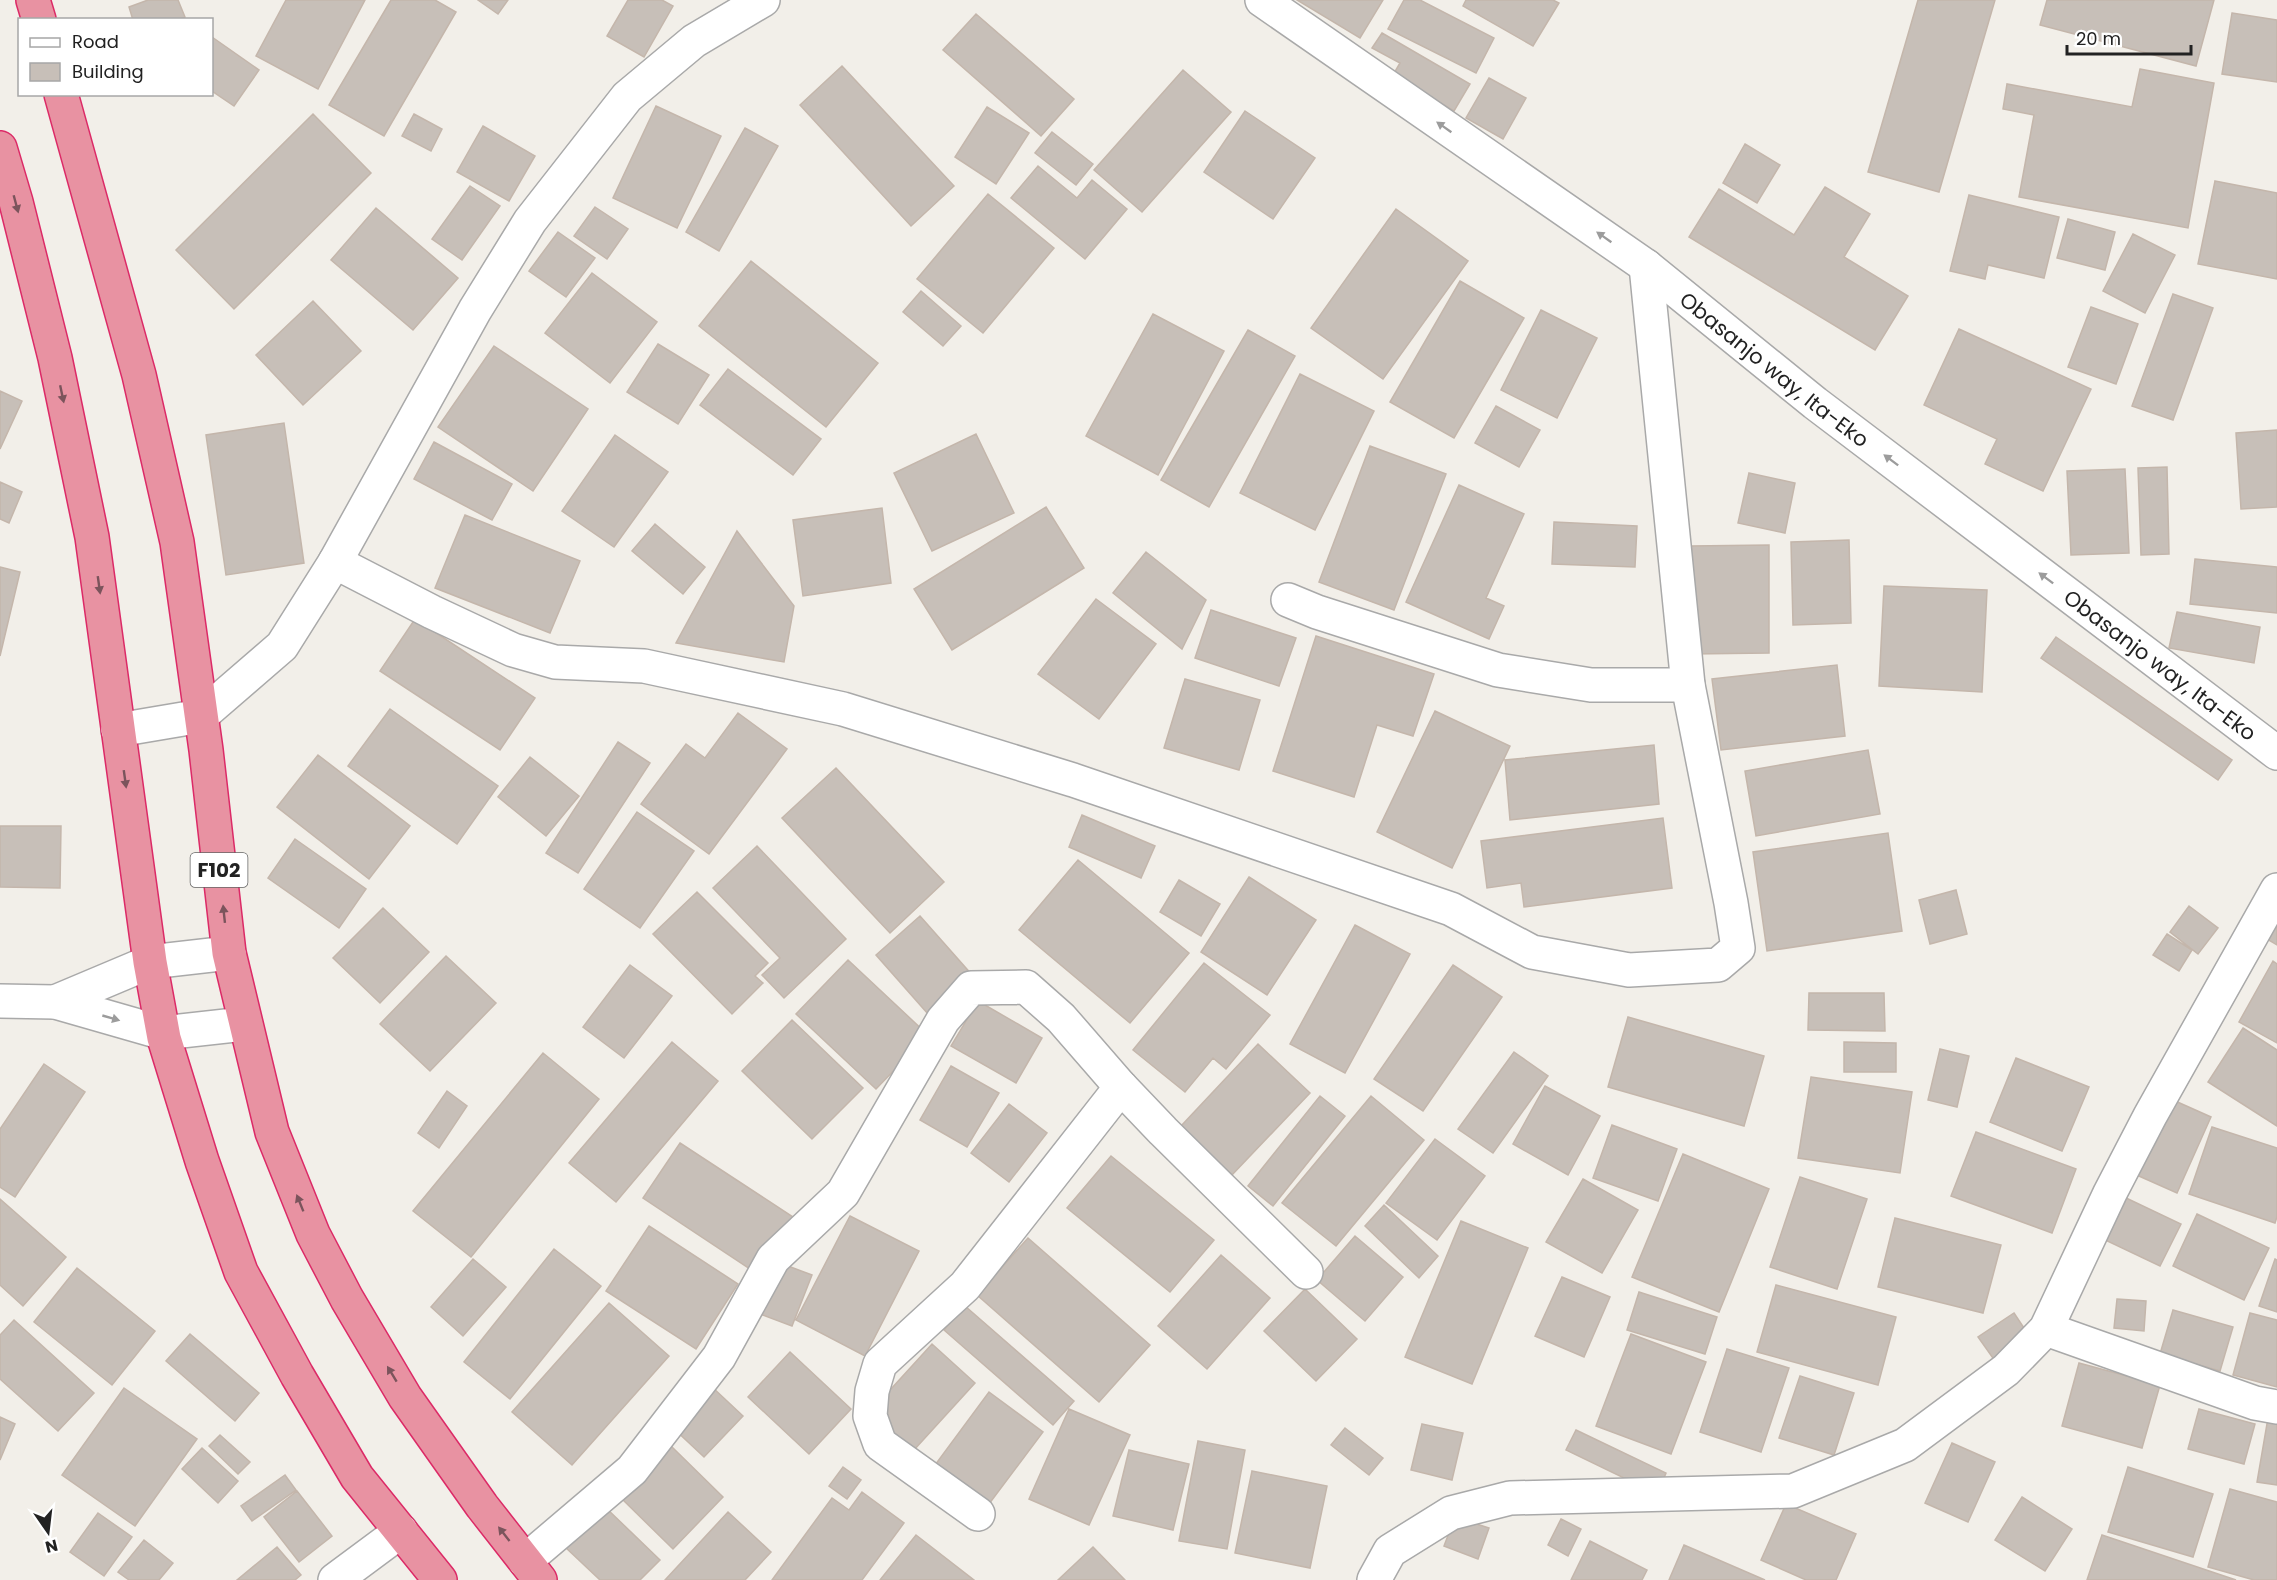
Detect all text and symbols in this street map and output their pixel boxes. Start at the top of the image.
legend [18,18,213,96]
scale bar [2067,18,2192,56]
text: 20 m [2076,26,2121,51]
text: Road [72,29,119,54]
text: Building [72,59,144,84]
one-way arrow [1436,121,1452,133]
one-way arrow [12,195,22,214]
one-way arrow [1597,231,1613,243]
street label: Obasanjo way, Ita-Eko [1674,285,1875,454]
one-way arrow [58,385,68,403]
one-way arrow [1883,455,1898,467]
one-way arrow [2038,572,2054,584]
one-way arrow [94,576,103,595]
street label: Obasanjo way, Ita-Eko [2058,582,2263,747]
one-way arrow [120,769,129,788]
road number: F102 [190,853,248,887]
one-way arrow [219,904,229,923]
one-way arrow [102,1014,120,1023]
one-way arrow [295,1193,305,1211]
one-way arrow [387,1366,397,1383]
north arrow [18,1502,78,1562]
one-way arrow [497,1526,510,1542]
text: N [43,1533,60,1559]

